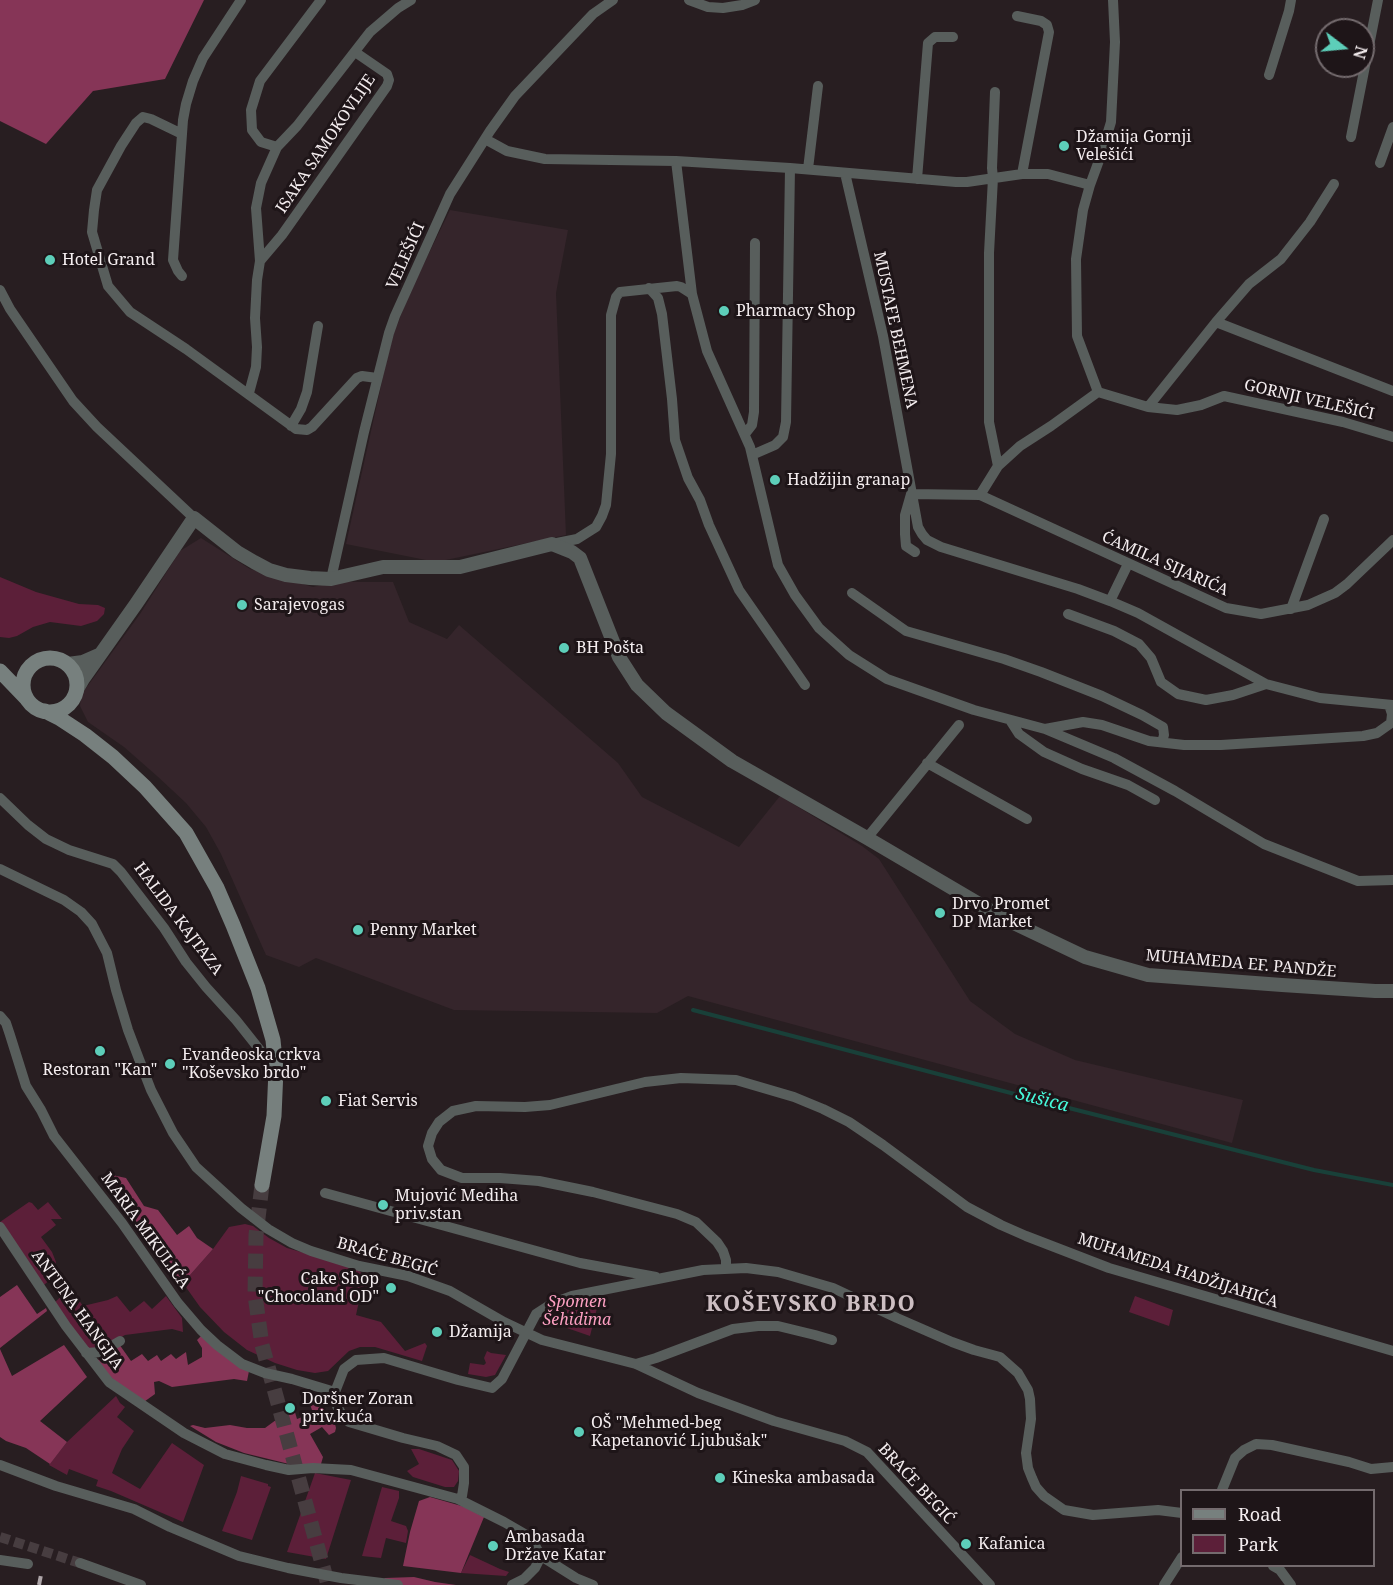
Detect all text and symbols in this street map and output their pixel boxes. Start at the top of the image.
north arrow [1315,18,1375,78]
text: N [1348,43,1373,61]
street label: ISAKA SAMOKOVLIJE [272,71,380,217]
place label: Džamija Gornji Velešići [1076,127,1191,165]
marker: Džamija Gornji Velešići [1057,139,1071,153]
street label: VELEŠIĆI [383,220,429,292]
place label: Hotel Grand [62,250,155,270]
street label: MUSTAFE BEHMENA [869,250,921,410]
marker: Hotel Grand [43,253,57,267]
place label: Pharmacy Shop [736,301,855,321]
marker: Pharmacy Shop [717,304,731,318]
street label: GORNJI VELEŠIĆI [1242,376,1376,424]
place label: Hadžijin granap [787,470,910,490]
marker: Hadžijin granap [768,473,782,487]
street label: ĆAMILA SIJARIĆA [1099,527,1231,601]
place label: Sarajevogas [254,595,345,615]
marker: Sarajevogas [235,598,249,612]
place label: BH Pošta [576,638,644,658]
marker: BH Pošta [557,641,571,655]
street label: HALIDA KAJTAZA [130,859,226,979]
place label: Drvo Promet DP Market [952,894,1050,932]
marker: Drvo Promet DP Market [933,906,947,920]
place label: Penny Market [370,920,477,940]
marker: Penny Market [351,923,365,937]
street label: MUHAMEDA EF. PANDŽE [1145,946,1337,982]
marker: Restoran "Kan" [93,1044,107,1058]
place label: Evanđeoska crkva "Koševsko brdo" [182,1045,321,1083]
marker: Evanđeoska crkva "Koševsko brdo" [163,1057,177,1071]
place label: Restoran "Kan" [43,1060,157,1080]
water label: Sušica [1013,1083,1071,1117]
place label: Fiat Servis [338,1091,418,1111]
marker: Fiat Servis [319,1094,333,1108]
street label: MARIA MIKULIĆA [97,1169,193,1293]
place label: Mujović Mediha priv.stan [395,1186,518,1224]
marker: Mujović Mediha priv.stan [376,1198,390,1212]
street label: MUHAMEDA HADŽIJAHIĆA [1075,1229,1281,1313]
street label: BRAĆE BEGIĆ [335,1234,439,1280]
street label: ANTUNA HANGIJA [27,1247,127,1373]
place label: Cake Shop "Chocoland OD" [258,1269,379,1307]
marker: Cake Shop "Chocoland OD" [384,1281,398,1295]
park label: Spomen Šehidima [543,1292,611,1330]
district label: KOŠEVSKO BRDO [706,1292,916,1318]
place label: Džamija [449,1322,512,1342]
marker: Džamija [430,1325,444,1339]
place label: Doršner Zoran priv.kuća [302,1389,413,1427]
marker: Doršner Zoran priv.kuća [283,1401,297,1415]
place label: OŠ "Mehmed-beg Kapetanović Ljubušak" [591,1413,767,1451]
marker: OŠ "Mehmed-beg Kapetanović Ljubušak" [572,1425,586,1439]
street label: BRAĆE BEGIĆ [874,1440,958,1528]
place label: Kineska ambasada [732,1468,875,1488]
marker: Kineska ambasada [713,1471,727,1485]
legend [1180,1489,1375,1567]
text: Road [1238,1502,1281,1526]
place label: Ambasada Države Katar [505,1527,606,1565]
text: Park [1238,1532,1278,1556]
place label: Kafanica [978,1534,1045,1554]
marker: Kafanica [959,1537,973,1551]
marker: Ambasada Države Katar [486,1539,500,1553]

